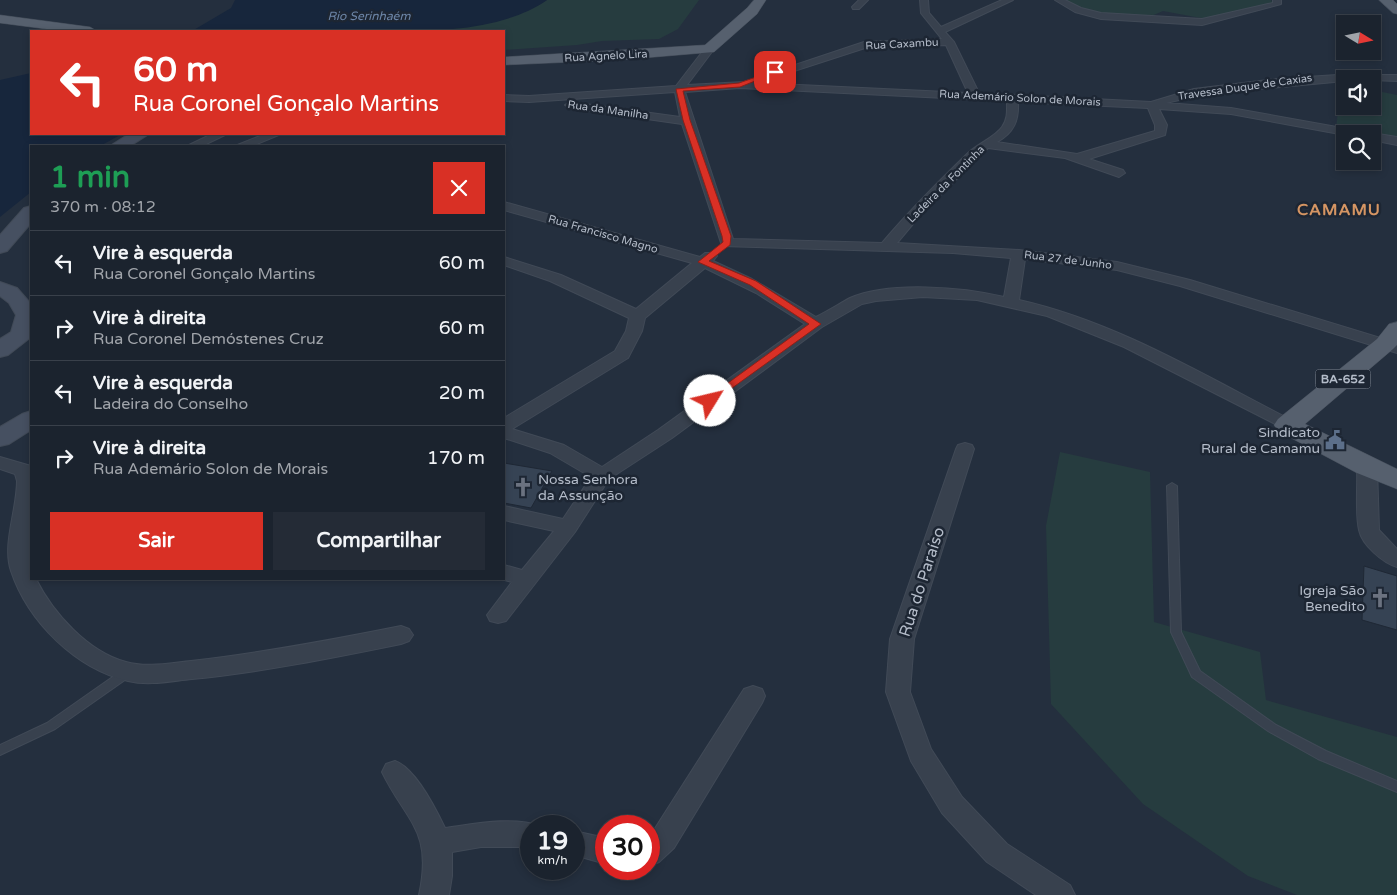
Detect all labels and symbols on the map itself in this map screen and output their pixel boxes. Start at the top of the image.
water label: Rio Serinhaém [328,9,411,23]
north arrow [1336,15,1381,60]
street label: Rua Caxambu [865,36,939,52]
street label: Rua Agnelo Lira [564,47,648,65]
pin [754,51,796,93]
street label: Travessa Duque de Caxias [1177,71,1313,103]
street label: Rua Ademário Solon de Morais [939,87,1101,109]
street label: Rua da Manilha [567,98,649,122]
street label: Ladeira da Fontinha [905,143,987,225]
district label: CAMAMU [1297,200,1381,220]
street label: Rua Francisco Magno [547,212,660,256]
street label: Rua 27 de Junho [1023,248,1113,272]
road number: BA-652 [1316,369,1370,388]
position arrow [683,374,735,426]
place label: Sindicato Rural de Camamu [1201,424,1320,457]
public building icon: Sindicato Rural de Camamu [1324,429,1346,451]
place label: Nossa Senhora da Assunção [538,471,638,504]
church icon: Nossa Senhora da Assunção [512,476,534,498]
street label: Rua do Paraíso [895,525,949,639]
place label: Igreja São Benedito [1299,582,1365,615]
church icon: Igreja São Benedito [1369,587,1391,609]
speed limit sign: 30 [595,815,660,880]

